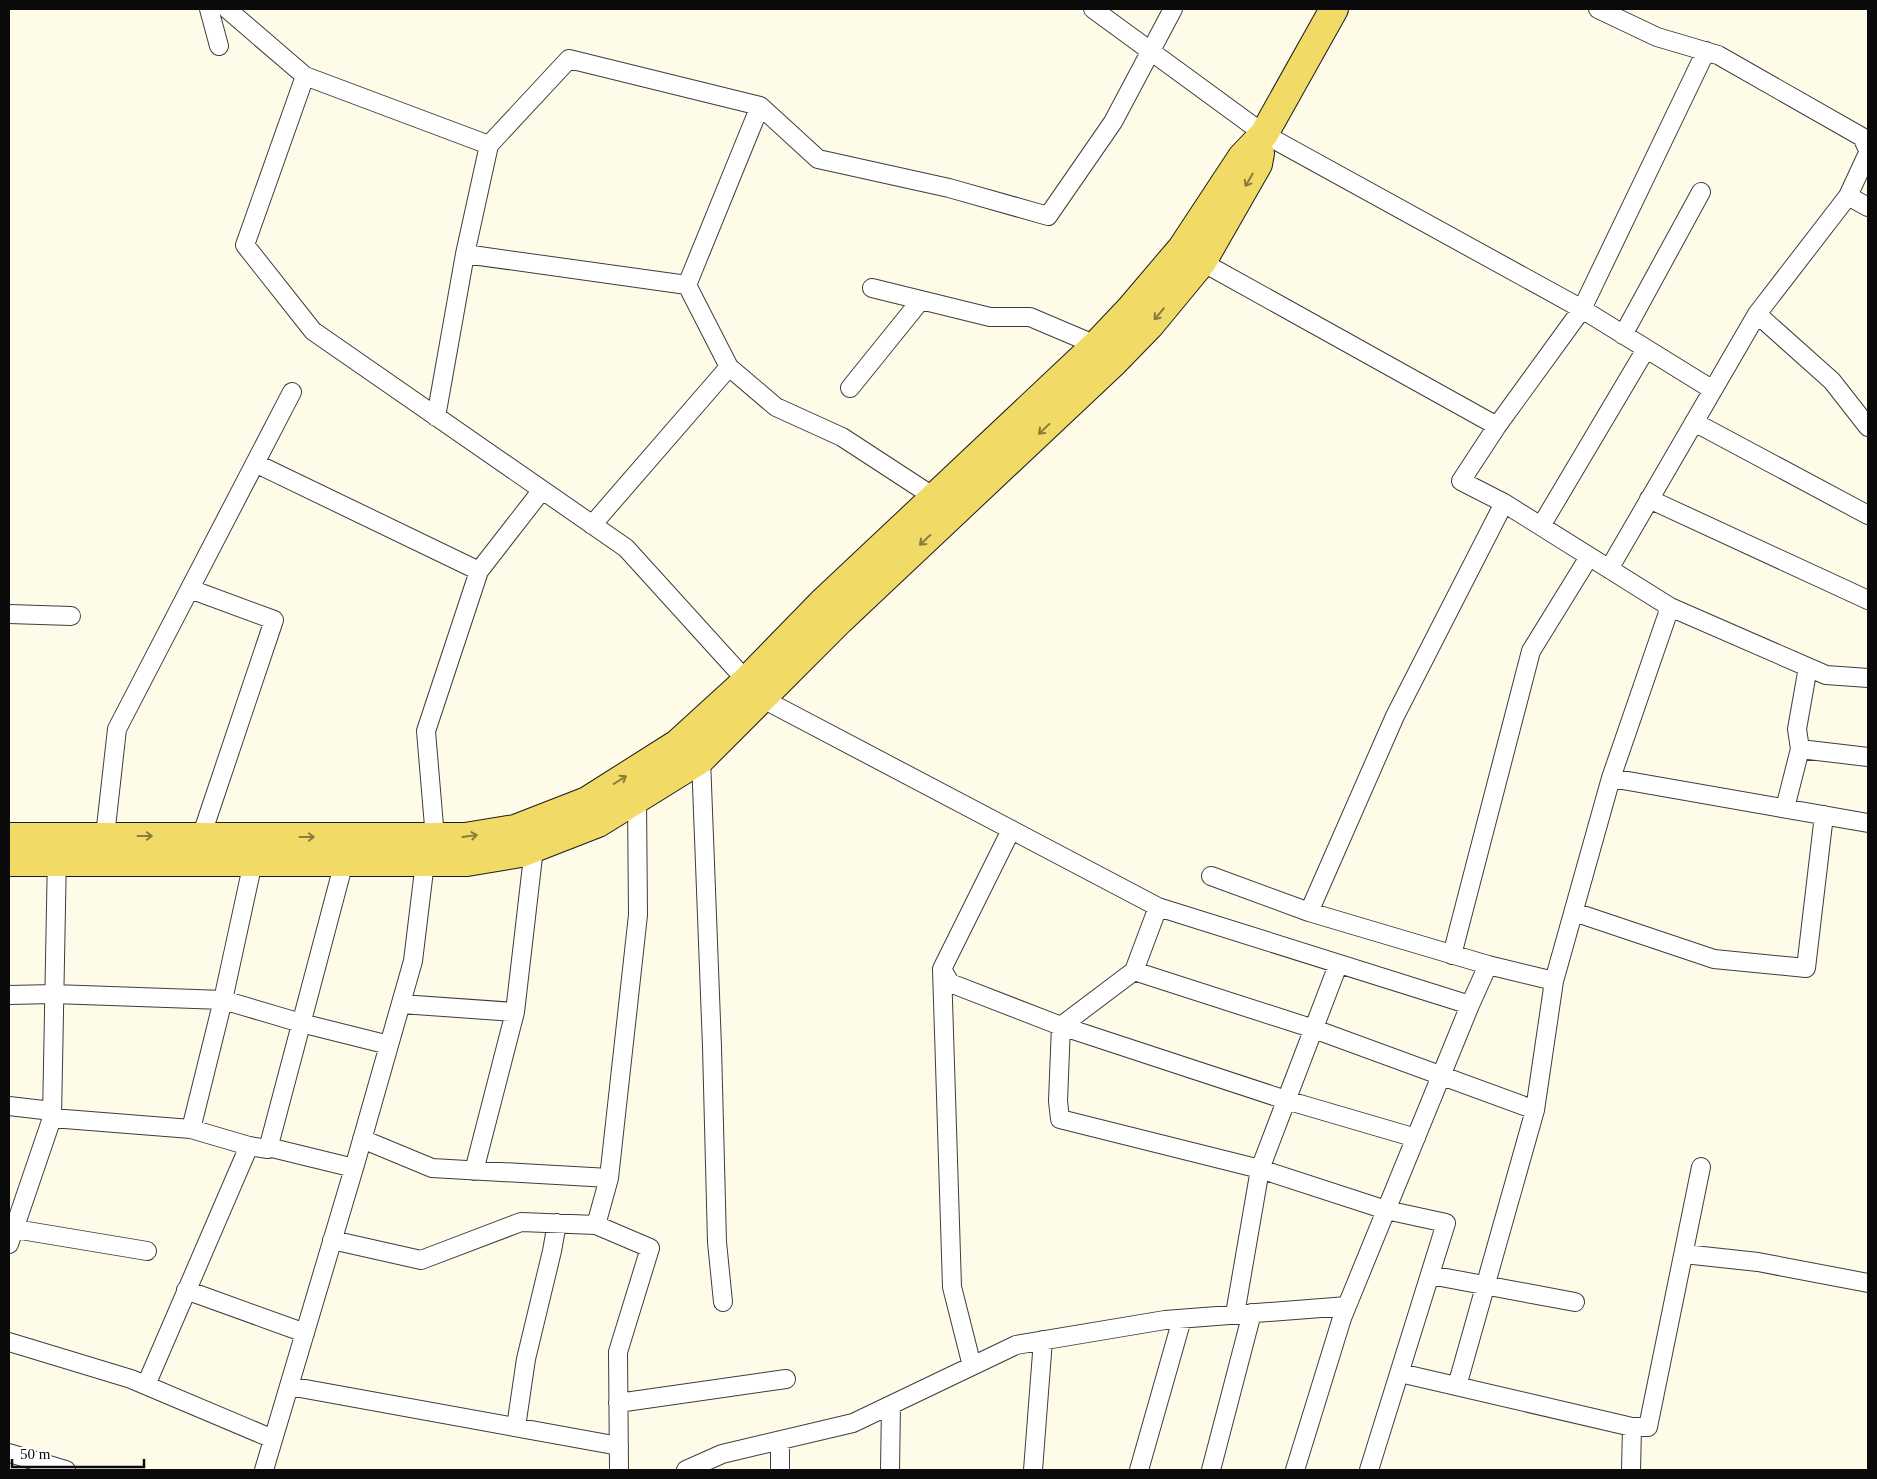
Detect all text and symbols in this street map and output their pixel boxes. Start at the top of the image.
one-way arrow [1244,172,1254,186]
one-way arrow [1153,307,1164,320]
one-way arrow [1037,423,1050,435]
one-way arrow [919,534,932,546]
one-way arrow [613,774,627,784]
one-way arrow [136,831,153,841]
one-way arrow [462,831,478,841]
one-way arrow [299,832,315,842]
scale bar [12,1436,145,1468]
text: 50 m [20,1446,51,1462]

